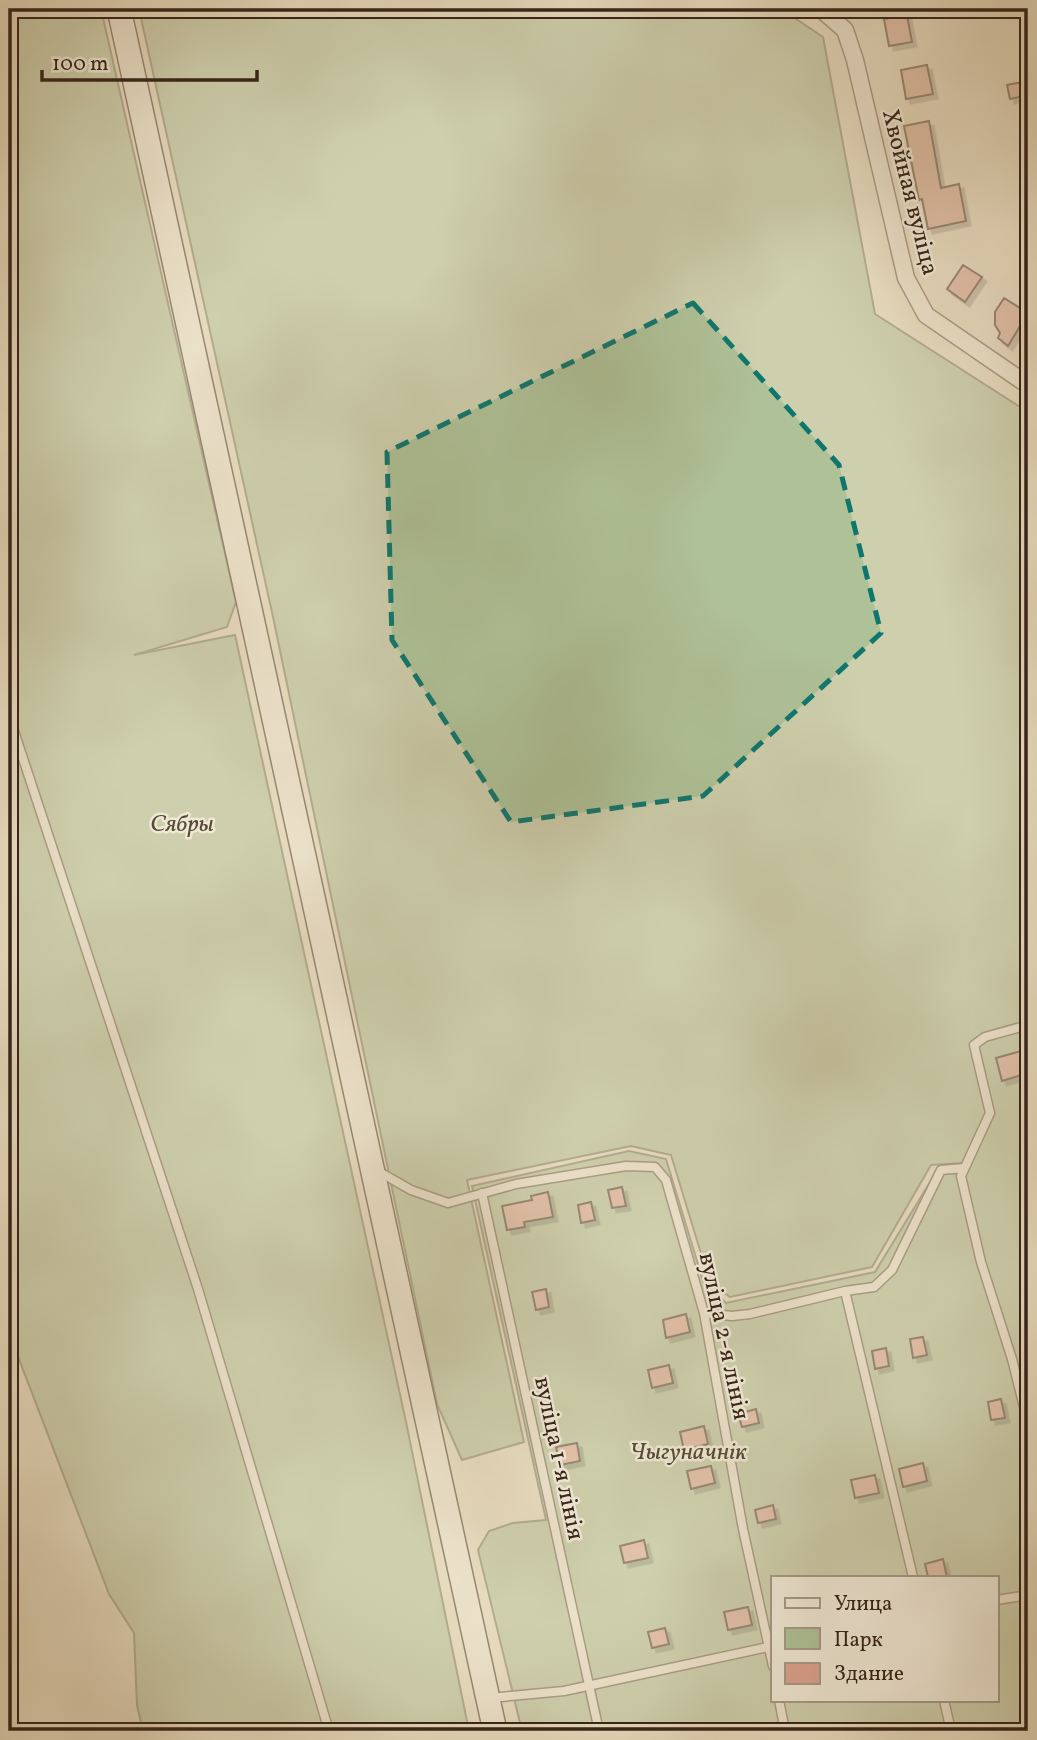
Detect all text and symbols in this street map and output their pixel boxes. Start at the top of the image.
scale bar [42,38,257,82]
text: 100 m [52,50,109,79]
street label: Хвойная вуліца [872,106,946,279]
park label: Сябры [150,808,214,842]
street label: вуліца 2-я лінія [689,1250,757,1423]
street label: вуліца 1-я лінія [524,1374,592,1543]
park label: Чыгуначнік [630,1436,747,1470]
legend [771,1576,998,1702]
text: Улица [834,1590,892,1619]
text: Парк [834,1626,883,1655]
text: Здание [834,1660,904,1689]

